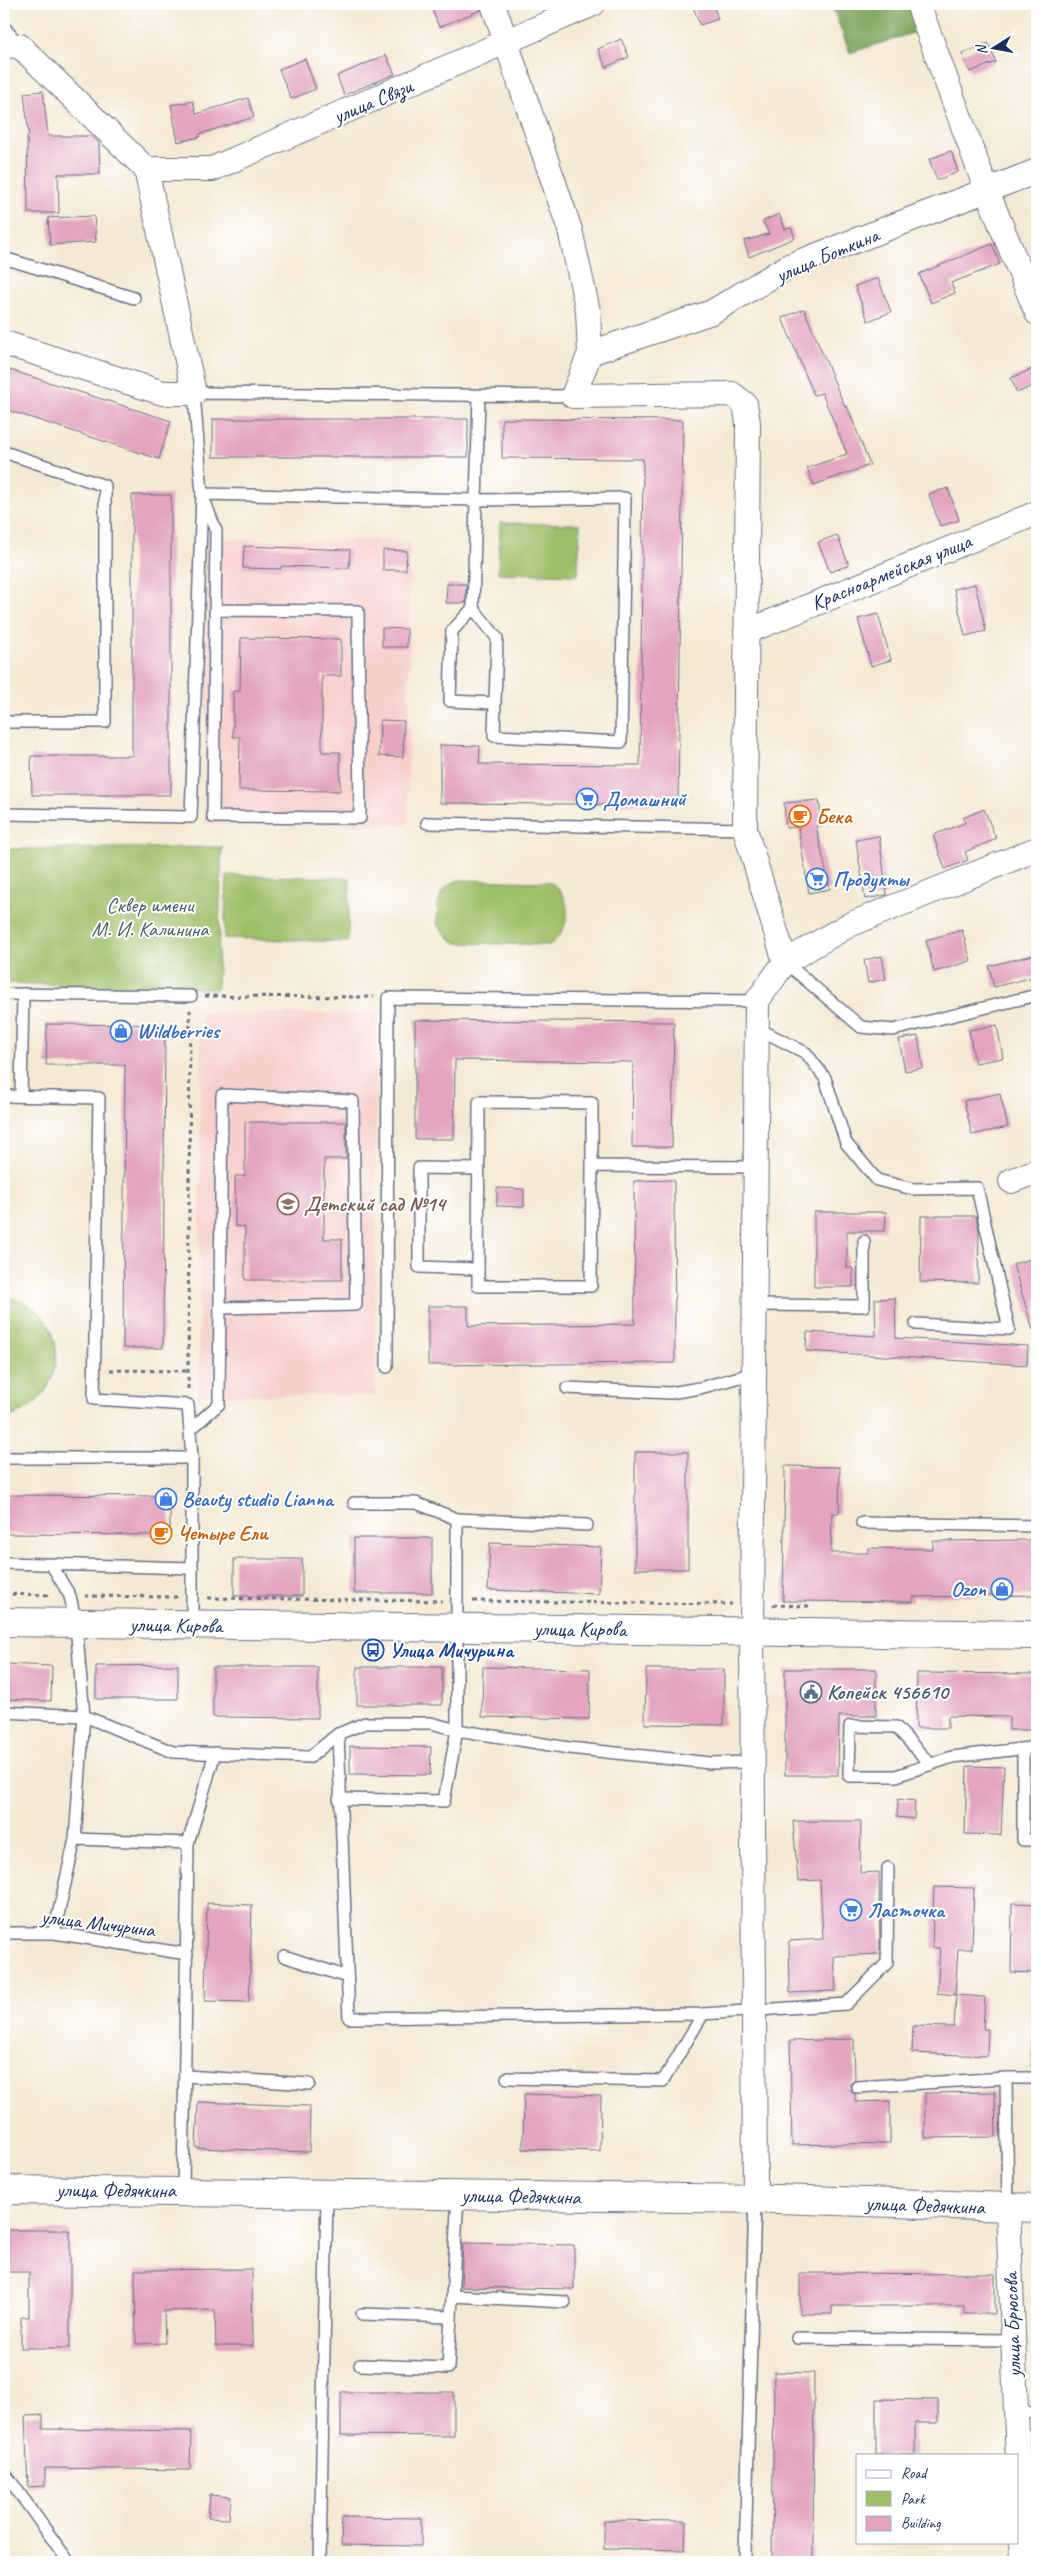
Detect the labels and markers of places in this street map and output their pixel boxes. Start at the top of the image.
place label: Домашний [603,786,688,812]
supermarket icon: Домашний [575,787,599,811]
place label: Бека [816,803,853,829]
cafe icon: Бека [788,804,812,828]
place label: Продукты [833,866,911,893]
supermarket icon: Продукты [805,867,829,891]
place label: Wildberries [137,1018,222,1044]
shop icon: Wildberries [109,1019,133,1043]
place label: Детский сад №14 [304,1191,447,1217]
school or university icon: Детский сад №14 [276,1192,300,1216]
place label: Beauty studio Lianna [182,1486,335,1513]
shop icon: Beauty studio Lianna [154,1487,178,1511]
place label: Четыре Ели [177,1520,270,1546]
cafe icon: Четыре Ели [149,1521,173,1545]
place label: Ozon [951,1576,986,1602]
shop icon: Ozon [990,1577,1014,1601]
place label: Улица Мичурина [389,1637,515,1663]
bus stop icon: Улица Мичурина [361,1638,385,1662]
place label: Копейск 456610 [827,1679,951,1705]
public building icon: Копейск 456610 [799,1680,823,1704]
place label: Ласточка [867,1897,946,1923]
supermarket icon: Ласточка [839,1898,863,1922]

